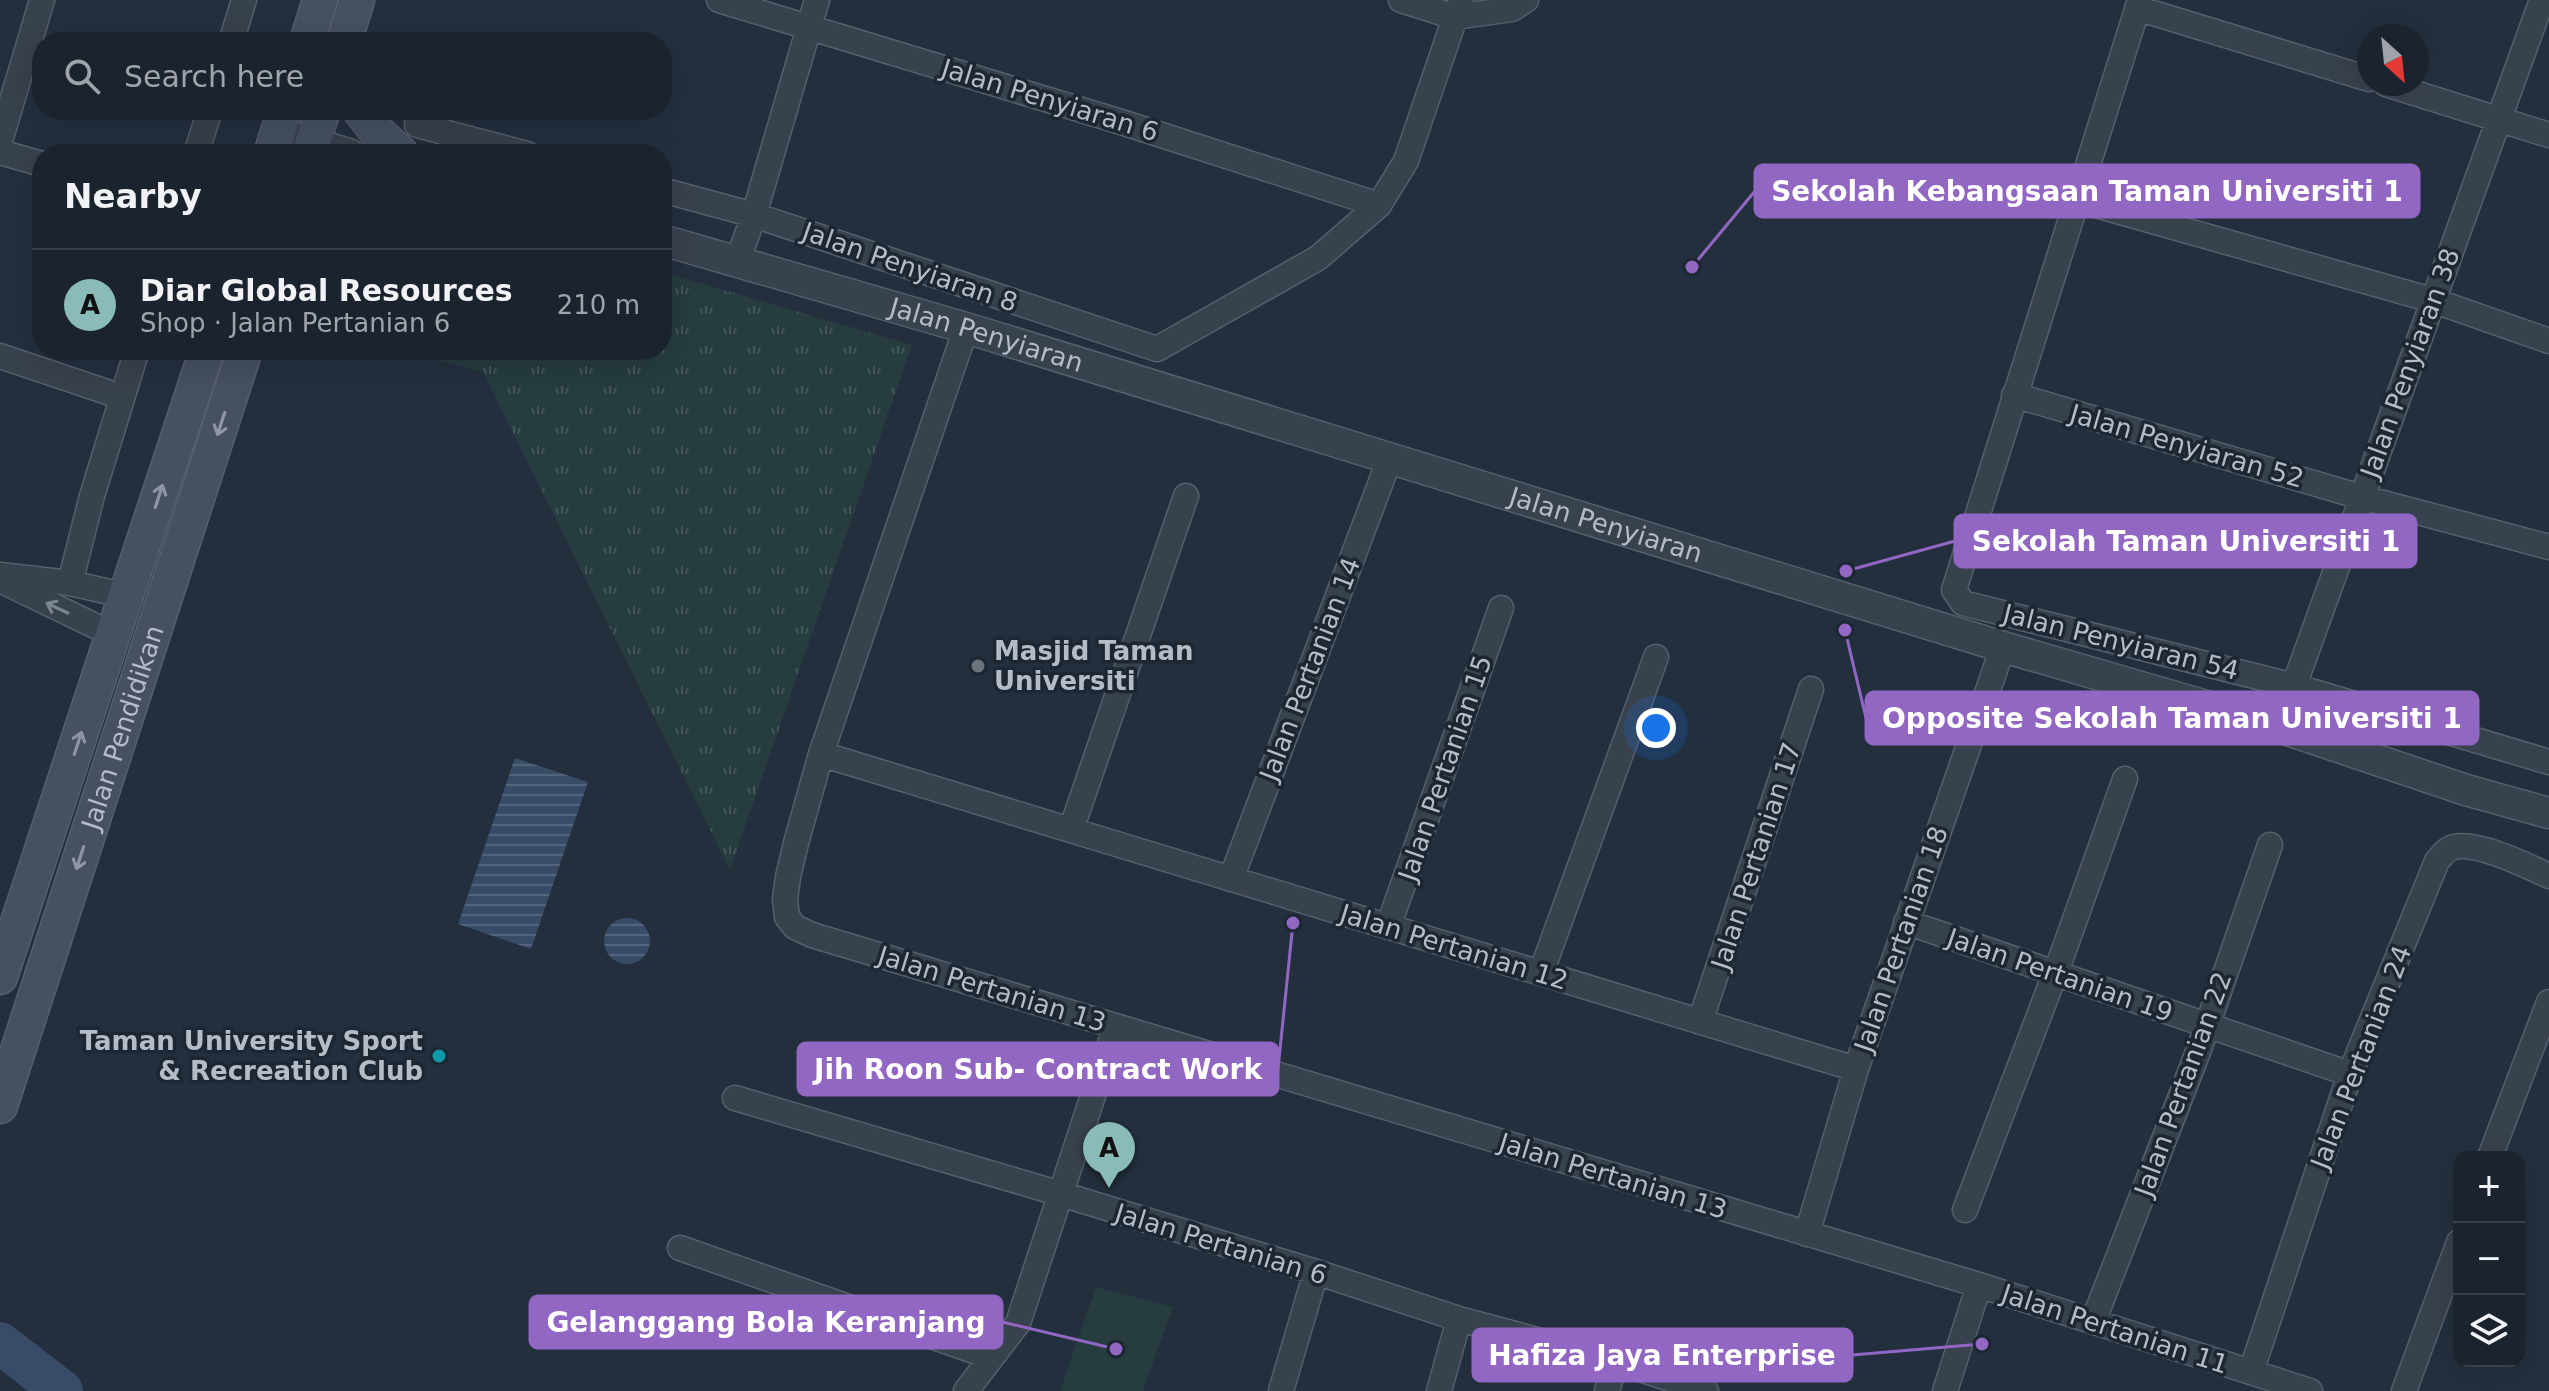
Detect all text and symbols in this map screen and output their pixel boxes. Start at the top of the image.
north arrow [2357,24,2429,96]
search box [32,32,672,120]
street label: Jalan Penyiaran 6 [936,52,1162,147]
icon: search [60,54,104,98]
text: Search here [124,59,304,94]
callout: Sekolah Kebangsaan Taman Universiti 1 [1755,165,2419,217]
text: Sekolah Kebangsaan Taman Universiti 1 [1771,175,2403,208]
text: Nearby [64,176,202,216]
street label: Jalan Penyiaran 8 [797,216,1021,318]
street label: Jalan Penyiaran 38 [2354,244,2465,484]
text: Diar Global Resources [140,273,513,308]
text: A [80,290,100,320]
text: 210 m [557,290,640,320]
street label: Jalan Penyiaran [884,291,1087,378]
text: Shop · Jalan Pertanian 6 [140,308,450,338]
street label: Jalan Penyiaran 52 [2065,398,2307,494]
one-way arrow [212,411,227,436]
street label: Jalan Penyiaran [1504,480,1706,569]
one-way arrow [152,484,167,510]
callout: Sekolah Taman Universiti 1 [1955,515,2416,567]
text: Sekolah Taman Universiti 1 [1972,525,2400,558]
street label: Jalan Pertanian 14 [1253,553,1366,787]
street label: Jalan Penyiaran 54 [1998,598,2242,686]
one-way arrow [45,600,69,615]
street label: Jalan Pendidikan [75,621,170,835]
place label: Masjid Taman Universiti [994,636,1193,696]
street label: Jalan Pertanian 15 [1392,651,1498,887]
marker: Masjid Taman Universiti [969,657,987,675]
callout: Opposite Sekolah Taman Universiti 1 [1866,692,2478,744]
text: Opposite Sekolah Taman Universiti 1 [1882,702,2462,735]
your location [1636,708,1676,748]
one-way arrow [71,731,86,756]
street label: Jalan Pertanian 17 [1705,739,1807,975]
street label: Jalan Pertanian 18 [1848,822,1954,1058]
one-way arrow [72,845,86,870]
street label: Jalan Pertanian 12 [1335,897,1571,996]
street label: Jalan Pertanian 19 [1941,922,2177,1028]
street label: Jalan Pertanian 13 [873,939,1109,1038]
street label: Jalan Pertanian 24 [2304,941,2417,1175]
street label: Jalan Pertanian 22 [2128,968,2238,1202]
place label: Taman University Sport & Recreation Club [80,1026,423,1086]
callout: Jih Roon Sub- Contract Work [798,1043,1278,1095]
marker: Taman University Sport & Recreation Club [430,1047,448,1065]
text: Jih Roon Sub- Contract Work [812,1053,1263,1086]
pin: A [1083,1122,1135,1188]
street label: Jalan Pertanian 13 [1494,1126,1730,1225]
map controls [2453,1151,2525,1367]
button: + [2453,1151,2525,1223]
street label: Jalan Pertanian 6 [1110,1197,1331,1291]
button: − [2453,1223,2525,1295]
street label: Jalan Pertanian 11 [1996,1278,2232,1380]
button: layers [2453,1295,2525,1367]
callout: Gelanggang Bola Keranjang [530,1296,1002,1348]
text: Gelanggang Bola Keranjang [546,1306,986,1339]
callout: Hafiza Jaya Enterprise [1473,1329,1852,1381]
text: Hafiza Jaya Enterprise [1488,1339,1836,1372]

